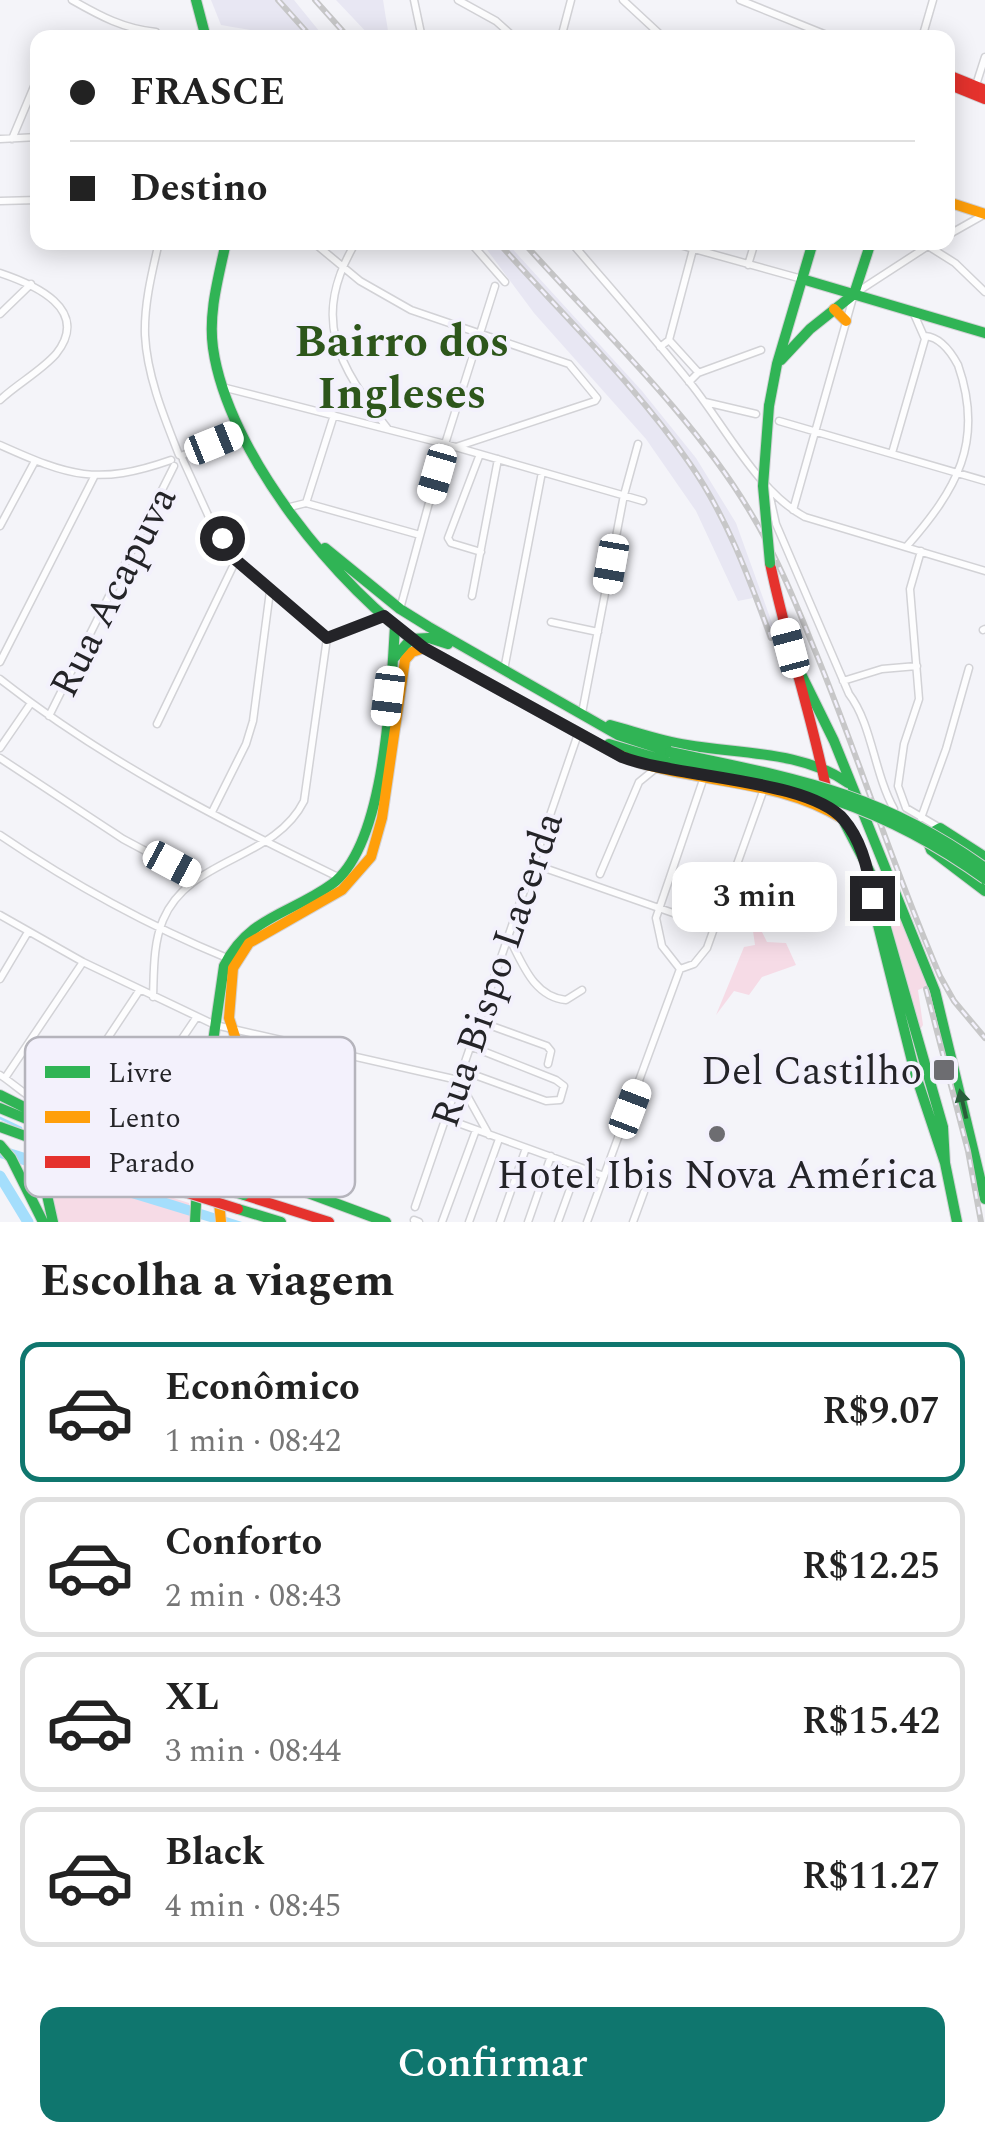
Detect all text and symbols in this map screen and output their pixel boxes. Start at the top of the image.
text: FRASCE [130,64,285,122]
text: Destino [130,160,268,218]
district label: Bairro dos Ingleses [294,308,510,429]
car [181,418,247,468]
car [414,441,460,507]
street label: Rua Acapuva [35,475,194,709]
route start [200,516,245,561]
car [591,532,631,596]
car [768,615,812,681]
car [369,664,407,728]
street label: Rua Bispo Lacerda [416,803,581,1136]
car [138,837,206,891]
callout: 3 min [672,863,837,933]
text: 3 min [713,872,796,921]
route end [850,876,895,921]
legend [25,1037,355,1197]
place label: Del Castilho [701,1042,922,1103]
text: Livre [108,1052,173,1095]
marker: Del Castilho [931,1057,957,1083]
car [605,1076,655,1142]
one-way arrow [955,1088,970,1119]
text: Lento [108,1097,181,1140]
marker: Hotel Ibis Nova América [706,1123,728,1145]
text: Parado [108,1142,195,1185]
place label: Hotel Ibis Nova América [497,1146,938,1207]
text: Escolha a viagem [40,1247,394,1316]
text: Econômico [165,1359,360,1417]
icon: car [45,1367,135,1457]
text: R$9.07 [822,1383,940,1441]
text: 1 min · 08:42 [165,1417,341,1466]
text: Conforto [165,1514,322,1572]
icon: car [45,1522,135,1612]
text: R$12.25 [802,1538,940,1596]
text: 2 min · 08:43 [165,1572,341,1621]
text: XL [165,1669,219,1727]
icon: car [45,1677,135,1767]
text: R$15.42 [802,1693,940,1751]
text: 3 min · 08:44 [165,1727,341,1776]
text: Black [165,1824,265,1882]
icon: car [45,1832,135,1922]
text: R$11.27 [802,1848,940,1906]
text: 4 min · 08:45 [165,1882,341,1931]
button: Confirmar [40,2007,945,2122]

